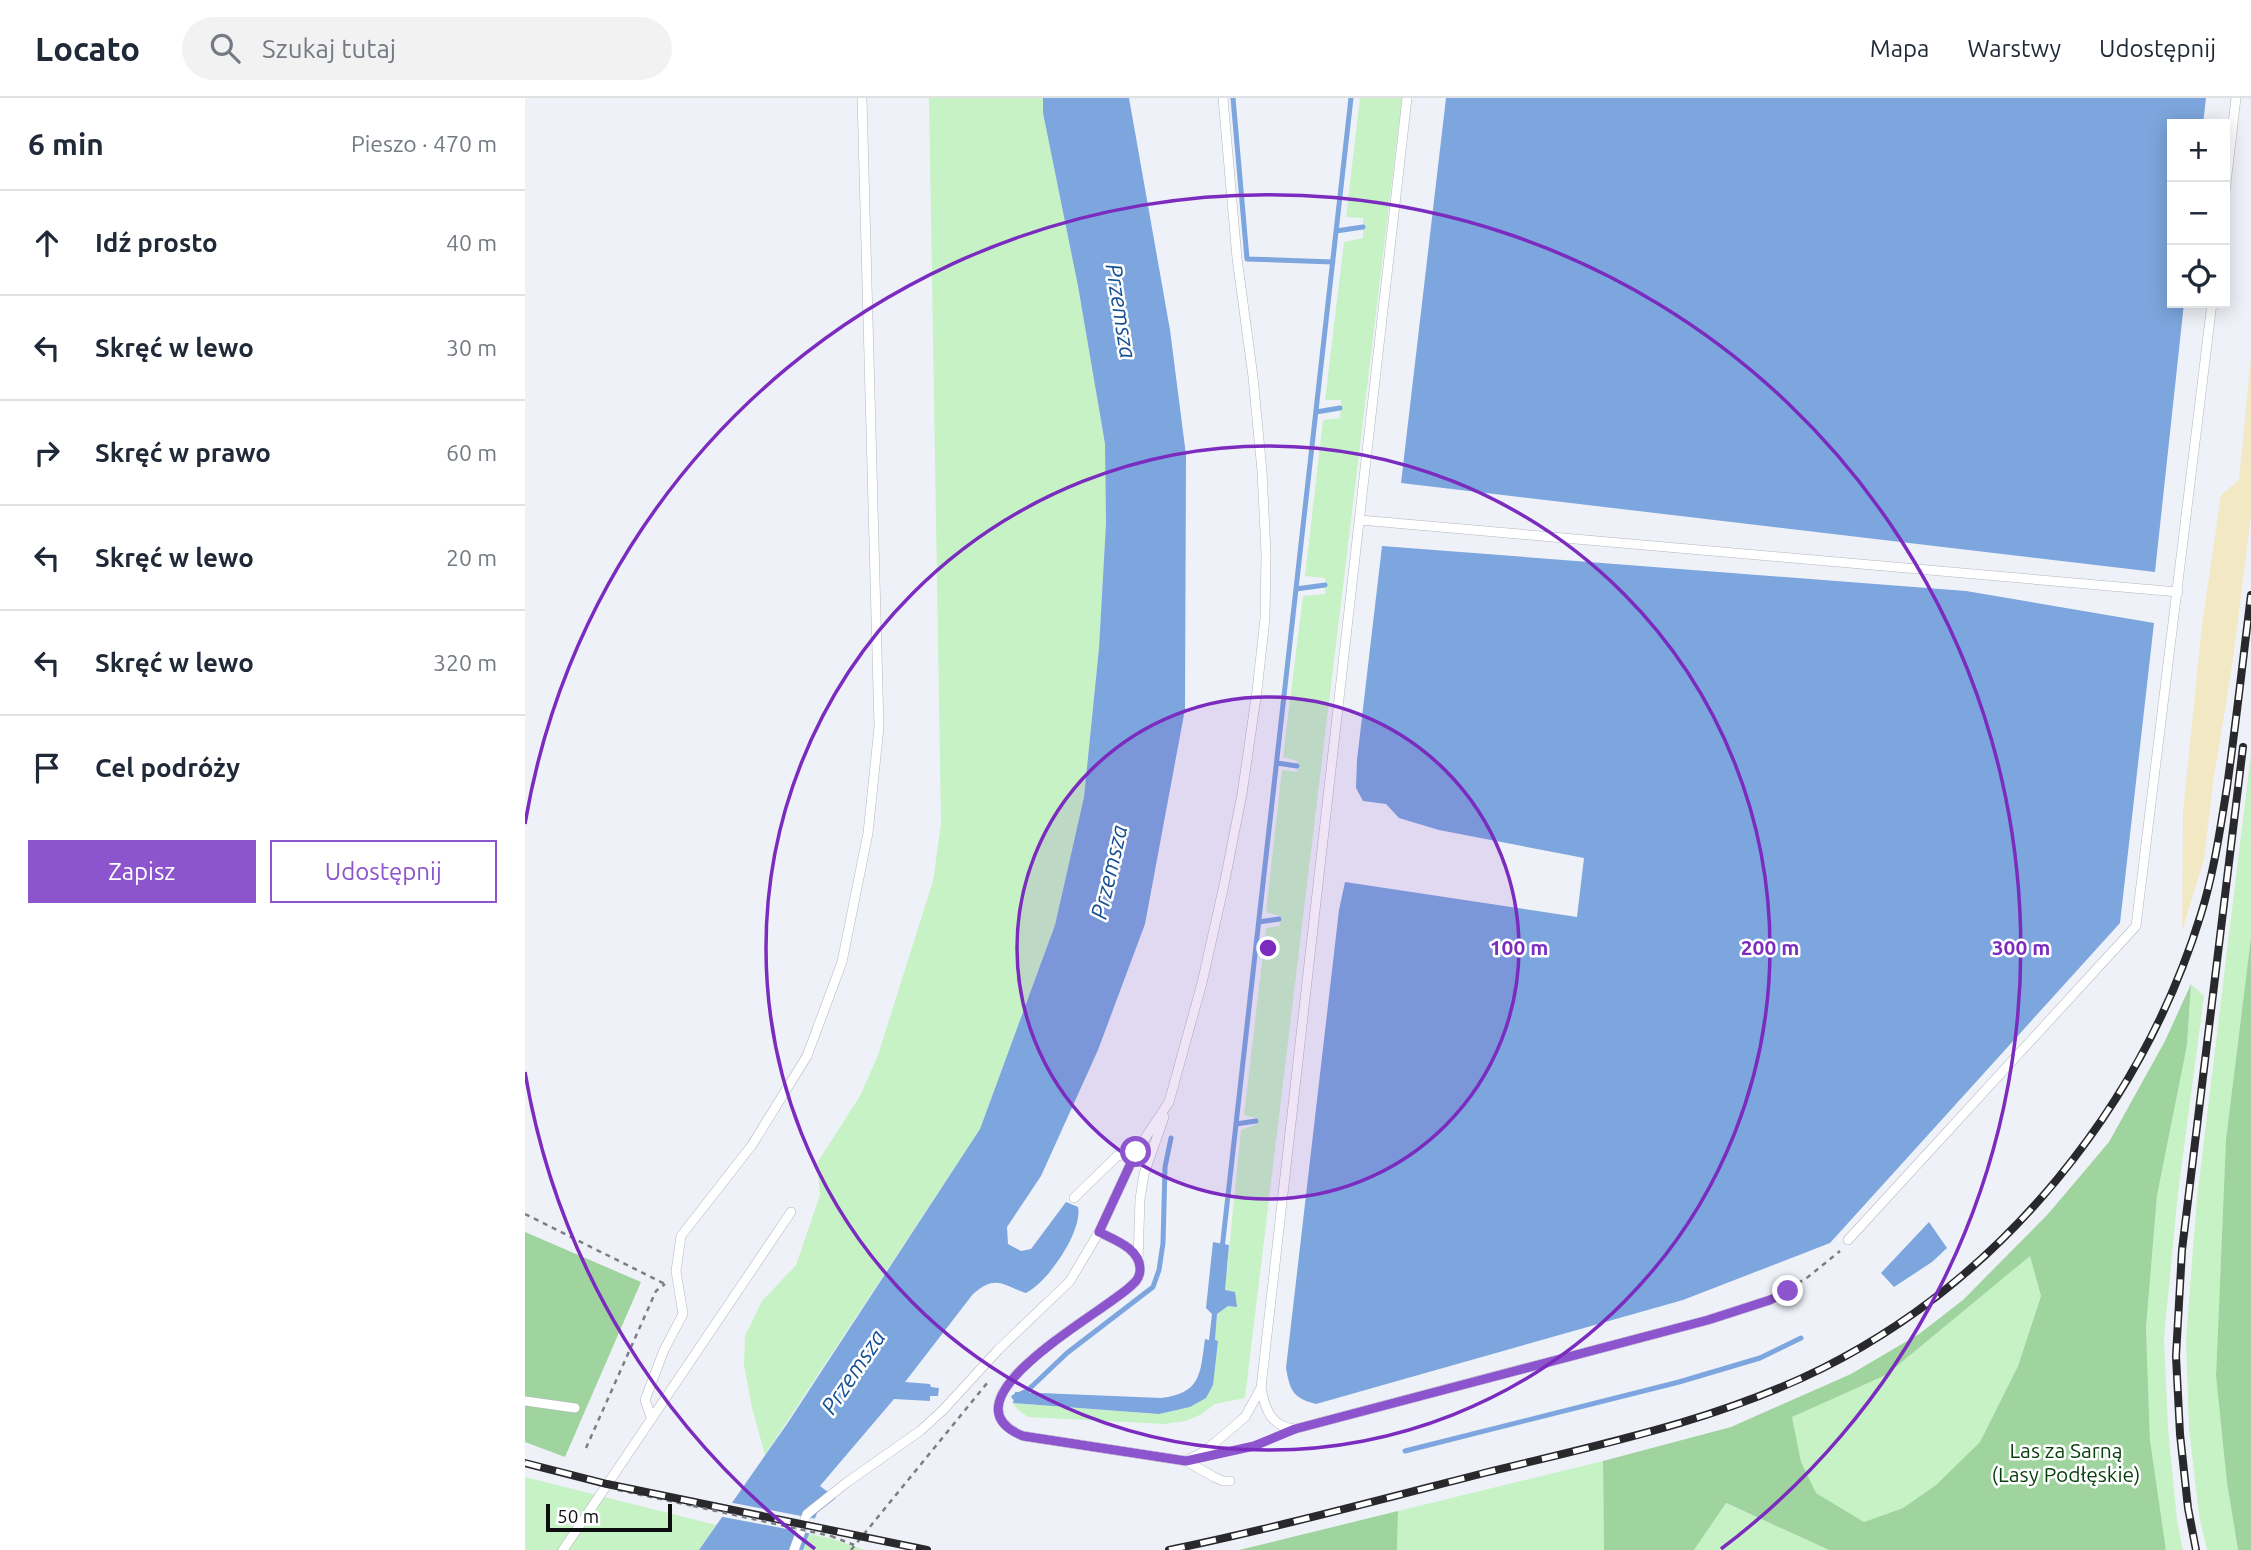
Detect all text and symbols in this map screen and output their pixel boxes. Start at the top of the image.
search box [182,17,672,80]
icon: search [206,29,244,67]
text: Locato [35,30,140,67]
text: Szukaj tutaj [262,34,396,63]
text: Mapa [1870,35,1929,62]
text: Warstwy [1967,35,2061,62]
text: Udostępnij [2099,35,2216,62]
map controls [2167,119,2230,308]
button: + [2167,119,2230,182]
text: 6 min [28,127,104,161]
text: Pieszo · 470 m [351,131,497,156]
button: − [2167,182,2230,245]
icon: ahead [28,224,66,262]
text: Idź prosto [95,228,218,257]
text: 40 m [446,230,497,255]
button: locate [2167,245,2230,308]
water label: Przemsza [1102,262,1141,360]
icon: left [28,329,66,367]
text: Skręć w lewo [95,333,254,362]
text: 30 m [446,335,497,360]
icon: right [28,434,66,472]
text: Skręć w prawo [95,438,271,467]
text: 60 m [446,440,497,465]
icon: left [28,539,66,577]
text: Skręć w lewo [95,543,254,572]
text: 20 m [446,545,497,570]
icon: left [28,644,66,682]
text: Skręć w lewo [95,648,254,677]
text: 320 m [433,650,497,675]
icon: arrive [28,749,66,787]
text: Cel podróży [95,753,240,782]
water label: Przemsza [1086,822,1131,921]
button: Zapisz [28,840,256,903]
button: Udostępnij [270,840,497,903]
text: 100 m [1490,935,1548,959]
text: 200 m [1741,935,1799,959]
text: 300 m [1992,935,2050,959]
centre of rings [1256,936,1280,960]
route start [1120,1136,1151,1167]
route end [1772,1275,1803,1306]
water label: Przemsza [815,1325,890,1418]
park label: Las za Sarną (Lasy Podłęskie) [1992,1438,2140,1486]
scale bar [546,1501,672,1533]
text: 50 m [557,1505,599,1527]

